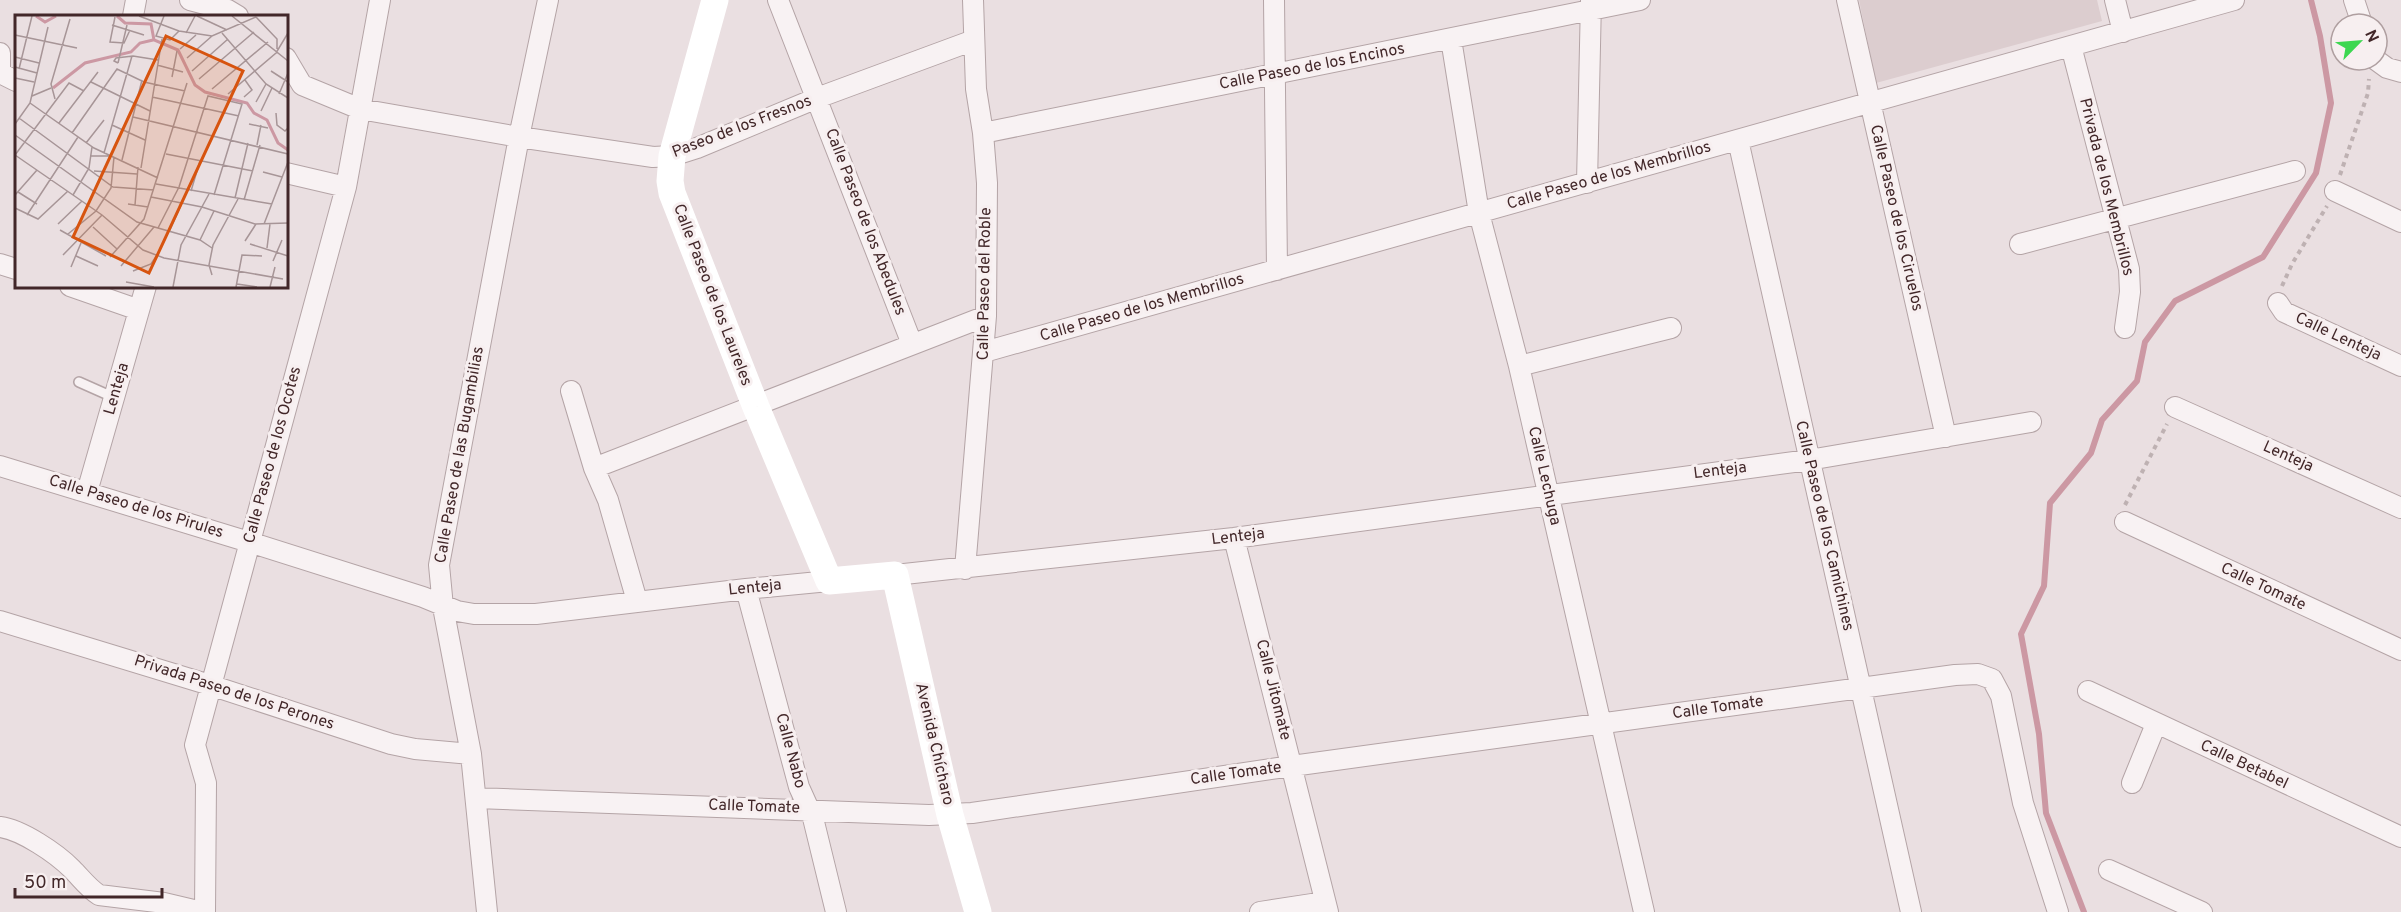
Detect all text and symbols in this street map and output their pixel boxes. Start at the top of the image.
north arrow [2329,12,2389,72]
inset map [15,15,288,288]
text: N [2359,27,2382,46]
street label: Calle Paseo de los Encinos [1218,39,1406,95]
street label: Paseo de los Fresnos [669,91,815,163]
street label: Privada de los Membrillos [2074,96,2138,278]
street label: Calle Paseo de los Ciruelos [1865,123,1927,313]
street label: Calle Paseo de los Abedules [820,126,910,318]
street label: Calle Paseo de los Membrillos [1505,137,1713,215]
street label: Calle Paseo de los Laureles [668,201,756,389]
street label: Calle Paseo del Roble [974,207,996,361]
street label: Calle Paseo de los Membrillos [1038,269,1246,347]
street label: Calle Lenteja [2292,308,2384,366]
street label: Calle Paseo de las Bugambilias [431,345,489,565]
street label: Lenteja [100,361,134,417]
street label: Calle Paseo de los Ocotes [240,364,306,546]
street label: Calle Paseo de los Camichines [1790,419,1858,633]
street label: Calle Lechuga [1523,425,1565,527]
street label: Lenteja [2260,437,2316,477]
street label: Lenteja [1692,458,1748,484]
street label: Calle Paseo de los Pirules [46,471,226,543]
street label: Lenteja [1210,524,1266,550]
street label: Calle Tomate [2217,559,2309,615]
street label: Lenteja [727,575,783,601]
street label: Calle Jitomate [1251,637,1295,743]
street label: Privada Paseo de los Perones [131,651,337,735]
street label: Avenida Chícharo [910,681,958,807]
street label: Calle Tomate [1671,692,1765,724]
street label: Calle Nabo [770,711,810,791]
street label: Calle Betabel [2197,736,2291,794]
street label: Calle Tomate [1189,758,1283,790]
street label: Calle Tomate [708,795,800,819]
scale bar [15,861,162,899]
text: 50 m [24,872,66,895]

